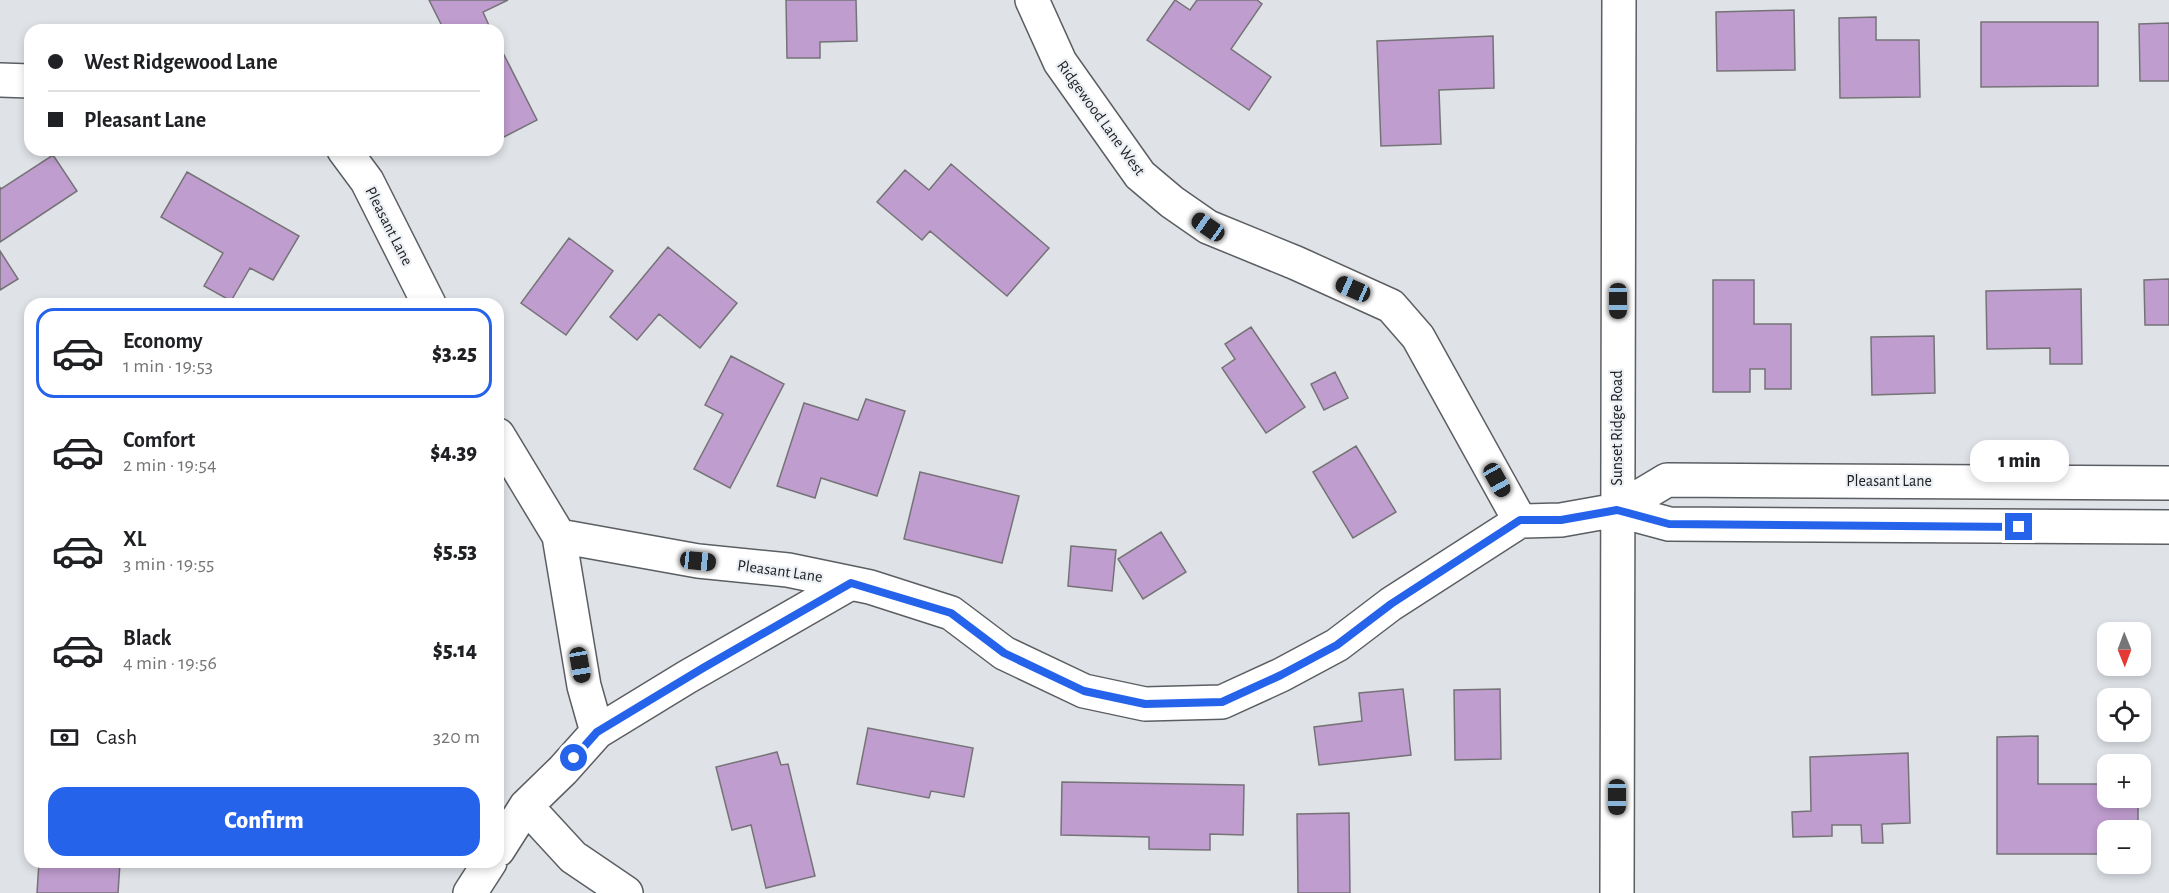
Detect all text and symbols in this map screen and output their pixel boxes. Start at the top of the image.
text: West Ridgewood Lane [84,51,278,73]
street label: Ridgewood Lane West [1054,58,1148,178]
text: Pleasant Lane [84,109,206,131]
street label: Pleasant Lane [362,184,416,268]
car [1188,209,1228,245]
car [1333,273,1373,305]
car [1609,283,1627,319]
icon: car [51,326,105,380]
text: Economy [123,330,203,352]
text: $3.25 [432,342,477,364]
text: 1 min · 19:53 [123,356,213,376]
street label: Sunset Ridge Road [1609,370,1625,486]
icon: car [51,425,105,479]
text: Comfort [123,429,195,451]
callout: 1 min [1970,440,2068,482]
text: $4.39 [430,441,477,463]
text: 1 min [1998,451,2041,471]
text: 2 min · 19:54 [123,455,217,475]
car [1480,460,1514,500]
street label: Pleasant Lane [1846,473,1932,489]
route end [2005,513,2032,540]
icon: car [51,524,105,578]
text: XL [123,528,146,550]
text: $5.53 [433,540,477,562]
car [679,550,717,572]
text: 3 min · 19:55 [123,554,214,574]
street label: Pleasant Lane [736,557,824,585]
north arrow [2097,622,2151,676]
map controls [2097,622,2151,874]
icon: car [51,623,105,677]
text: Black [123,627,171,649]
text: $5.14 [433,639,477,661]
car [568,646,592,684]
text: 4 min · 19:56 [123,653,217,673]
button: locate [2097,688,2151,742]
icon: cash [48,721,81,754]
text: Cash [96,726,137,748]
text: 320 m [433,727,480,747]
route start [560,744,587,771]
button: + [2097,754,2151,808]
car [1608,779,1626,815]
button: Confirm [48,787,480,856]
button: − [2097,820,2151,874]

